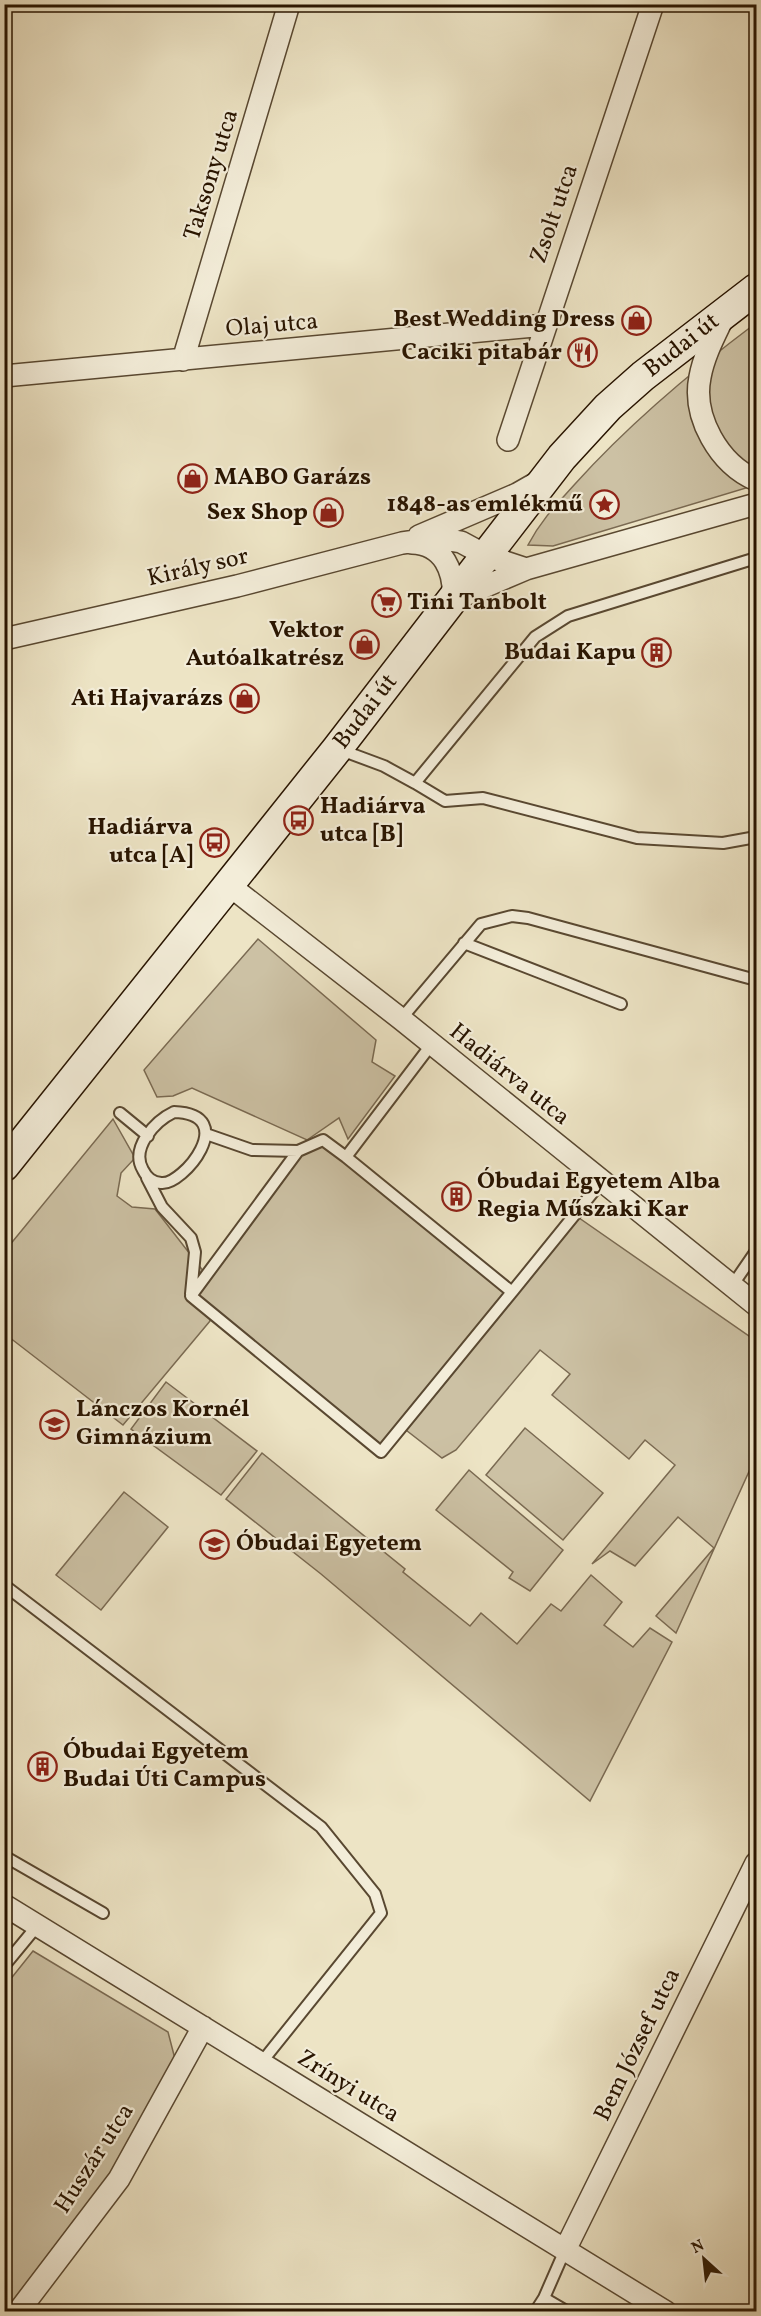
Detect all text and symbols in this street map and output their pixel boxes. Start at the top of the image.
street label: Taksony utca [176,105,248,245]
street label: Zsolt utca [522,160,588,268]
place label: Best Wedding Dress [393,303,615,337]
shop icon: Best Wedding Dress [620,304,652,336]
street label: Olaj utca [224,305,320,347]
street label: Budai út [637,306,727,386]
place label: Caciki pitabár [401,336,562,370]
restaurant icon: Caciki pitabár [567,337,599,369]
place label: MABO Garázs [214,461,371,495]
shop icon: MABO Garázs [177,462,209,494]
place label: 1848-as emlékmű [387,488,583,522]
place icon: 1848-as emlékmű [588,489,620,521]
place label: Sex Shop [207,496,308,530]
shop icon: Sex Shop [313,497,345,529]
street label: Király sor [144,540,252,596]
place label: Tini Tanbolt [407,586,547,620]
supermarket icon: Tini Tanbolt [370,587,402,619]
place label: Vektor Autóalkatrész [186,614,344,676]
shop icon: Vektor Autóalkatrész [349,629,381,661]
place label: Budai Kapu [504,636,636,670]
building icon: Budai Kapu [641,637,673,669]
street label: Budai út [326,667,406,757]
place label: Ati Hajvarázs [71,682,223,716]
shop icon: Ati Hajvarázs [228,683,260,715]
place label: Hadiárva utca [B] [320,790,426,852]
bus stop icon: Hadiárva utca [B] [283,805,315,837]
place label: Hadiárva utca [A] [87,811,193,873]
bus stop icon: Hadiárva utca [A] [198,826,230,858]
street label: Hadiárva utca [441,1016,577,1134]
place label: Óbudai Egyetem Alba Regia Műszaki Kar [477,1165,720,1227]
building icon: Óbudai Egyetem Alba Regia Műszaki Kar [440,1180,472,1212]
place label: Lánczos Kornél Gimnázium [76,1393,249,1455]
school or university icon: Lánczos Kornél Gimnázium [39,1408,71,1440]
place label: Óbudai Egyetem [236,1527,422,1561]
school or university icon: Óbudai Egyetem [199,1528,231,1560]
place label: Óbudai Egyetem Budai Úti Campus [63,1735,266,1797]
building icon: Óbudai Egyetem Budai Úti Campus [26,1750,58,1782]
street label: Bem József utca [586,1963,690,2127]
street label: Zrínyi utca [290,2042,406,2132]
street label: Huszár utca [47,2097,143,2221]
north arrow [674,2229,734,2289]
text: N [688,2235,709,2260]

